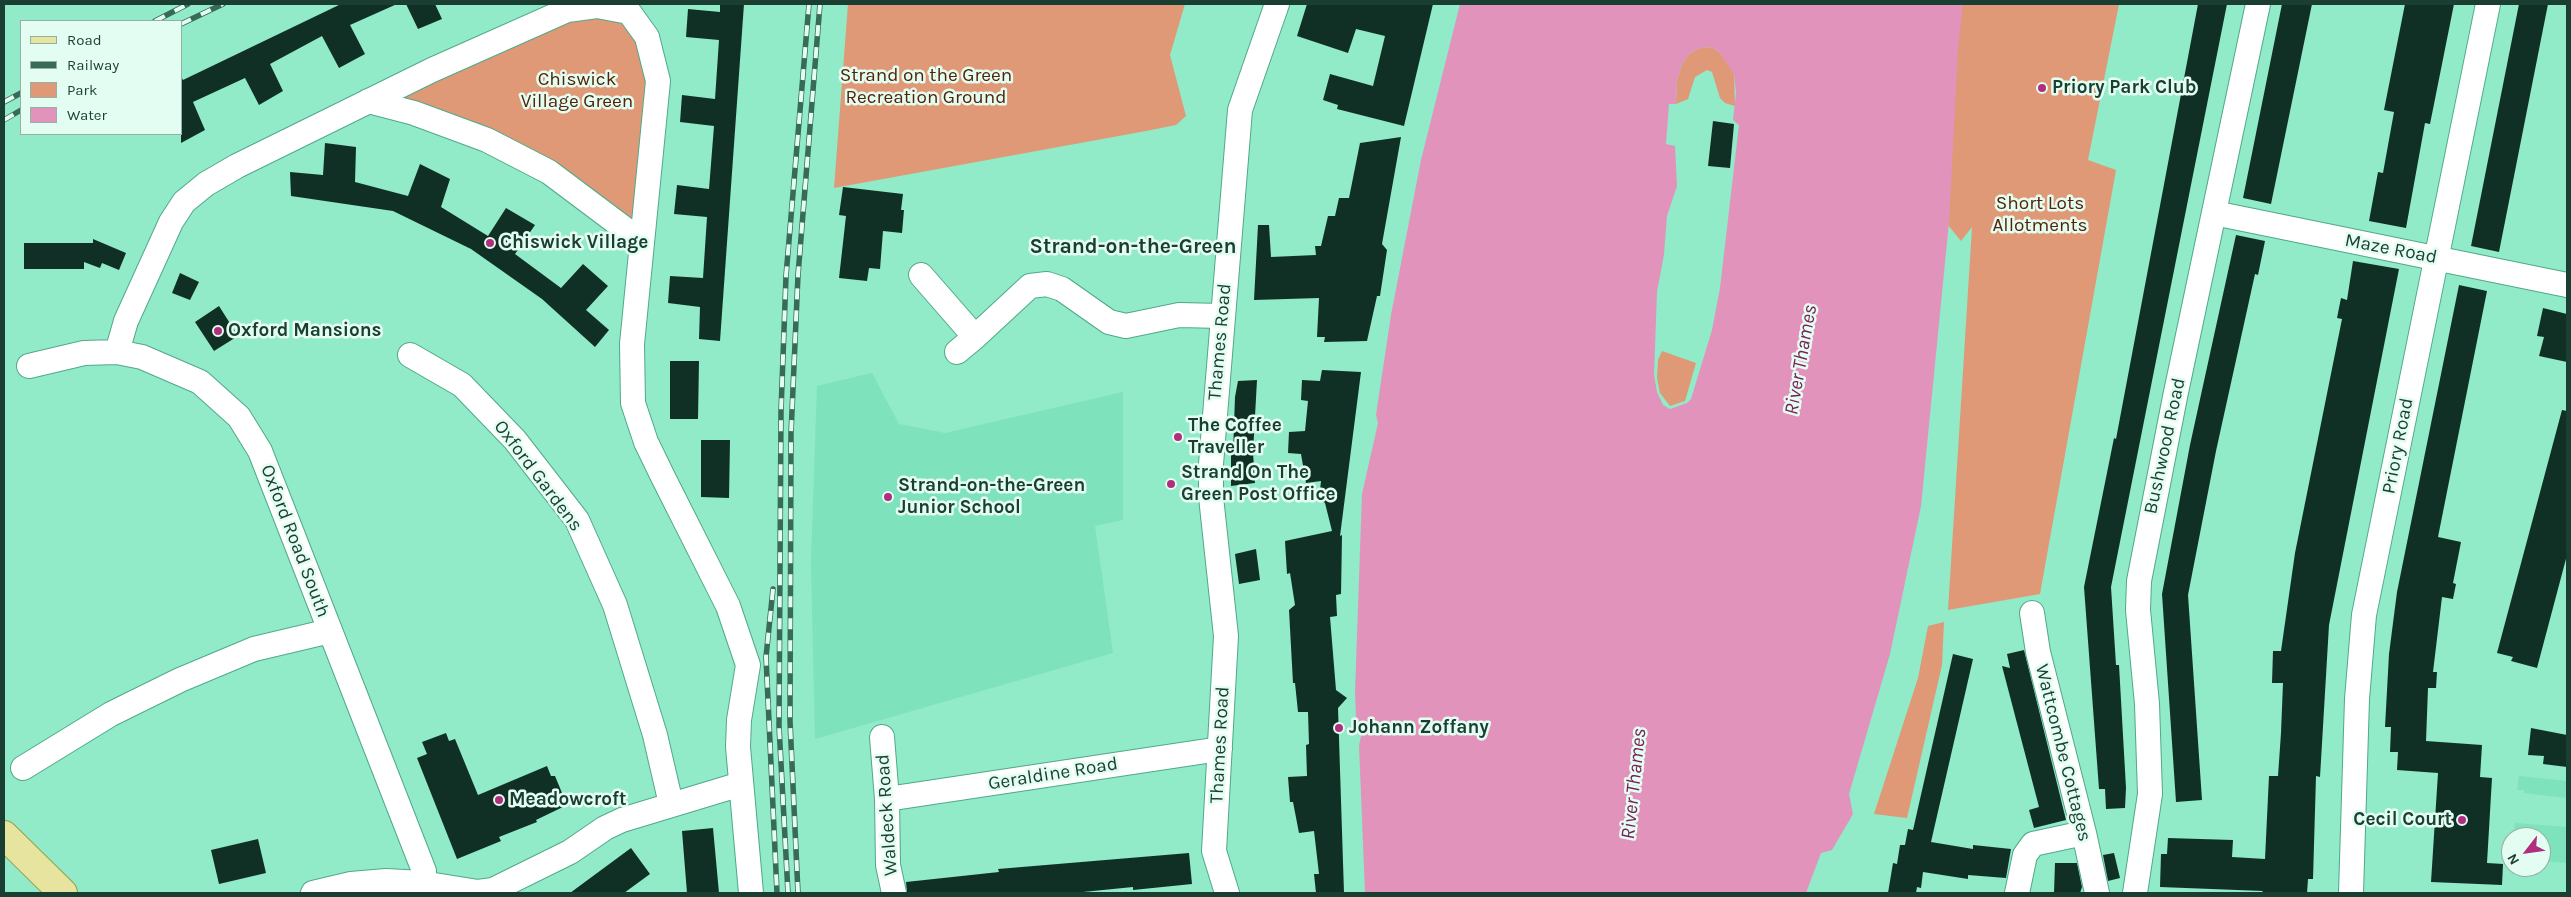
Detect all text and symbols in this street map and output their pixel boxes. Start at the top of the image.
legend [20,20,182,135]
text: Road [67,31,102,49]
text: Railway [67,56,119,74]
park label: Strand on the Green Recreation Ground [840,65,1012,109]
park label: Chiswick Village Green [521,69,633,113]
place label: Priory Park Club [2052,77,2196,99]
text: Park [67,81,97,99]
marker: Priory Park Club [2036,82,2048,94]
text: Water [67,106,107,124]
park label: Short Lots Allotments [1992,193,2088,237]
street label: Maze Road [2343,229,2439,269]
place label: Chiswick Village [500,232,648,254]
district label: Strand-on-the-Green [1030,234,1236,260]
marker: Chiswick Village [484,237,496,249]
street label: Thames Road [1204,283,1236,401]
water label: River Thames [1780,303,1822,417]
place label: Oxford Mansions [228,320,382,342]
marker: Oxford Mansions [212,325,224,337]
street label: Bushwood Road [2139,376,2191,516]
street label: Priory Road [2378,396,2418,496]
place label: The Coffee Traveller [1188,415,1282,459]
street label: Oxford Gardens [489,416,587,536]
marker: The Coffee Traveller [1172,431,1184,443]
street label: Oxford Road South [255,461,335,621]
place label: Strand On The Green Post Office [1181,462,1336,506]
place label: Strand-on-the-Green Junior School [898,475,1085,519]
marker: Strand On The Green Post Office [1165,478,1177,490]
marker: Strand-on-the-Green Junior School [882,491,894,503]
street label: Wattcombe Cottages [2030,662,2096,844]
street label: Thames Road [1206,686,1234,804]
place label: Johann Zoffany [1349,717,1489,739]
marker: Johann Zoffany [1333,722,1345,734]
water label: River Thames [1616,727,1652,841]
street label: Geraldine Road [987,752,1119,796]
street label: Waldeck Road [871,753,903,877]
place label: Meadowcroft [509,789,626,811]
marker: Meadowcroft [493,794,505,806]
place label: Cecil Court [2353,809,2452,831]
marker: Cecil Court [2456,814,2468,826]
north arrow [2501,827,2551,877]
text: N [2504,851,2523,868]

